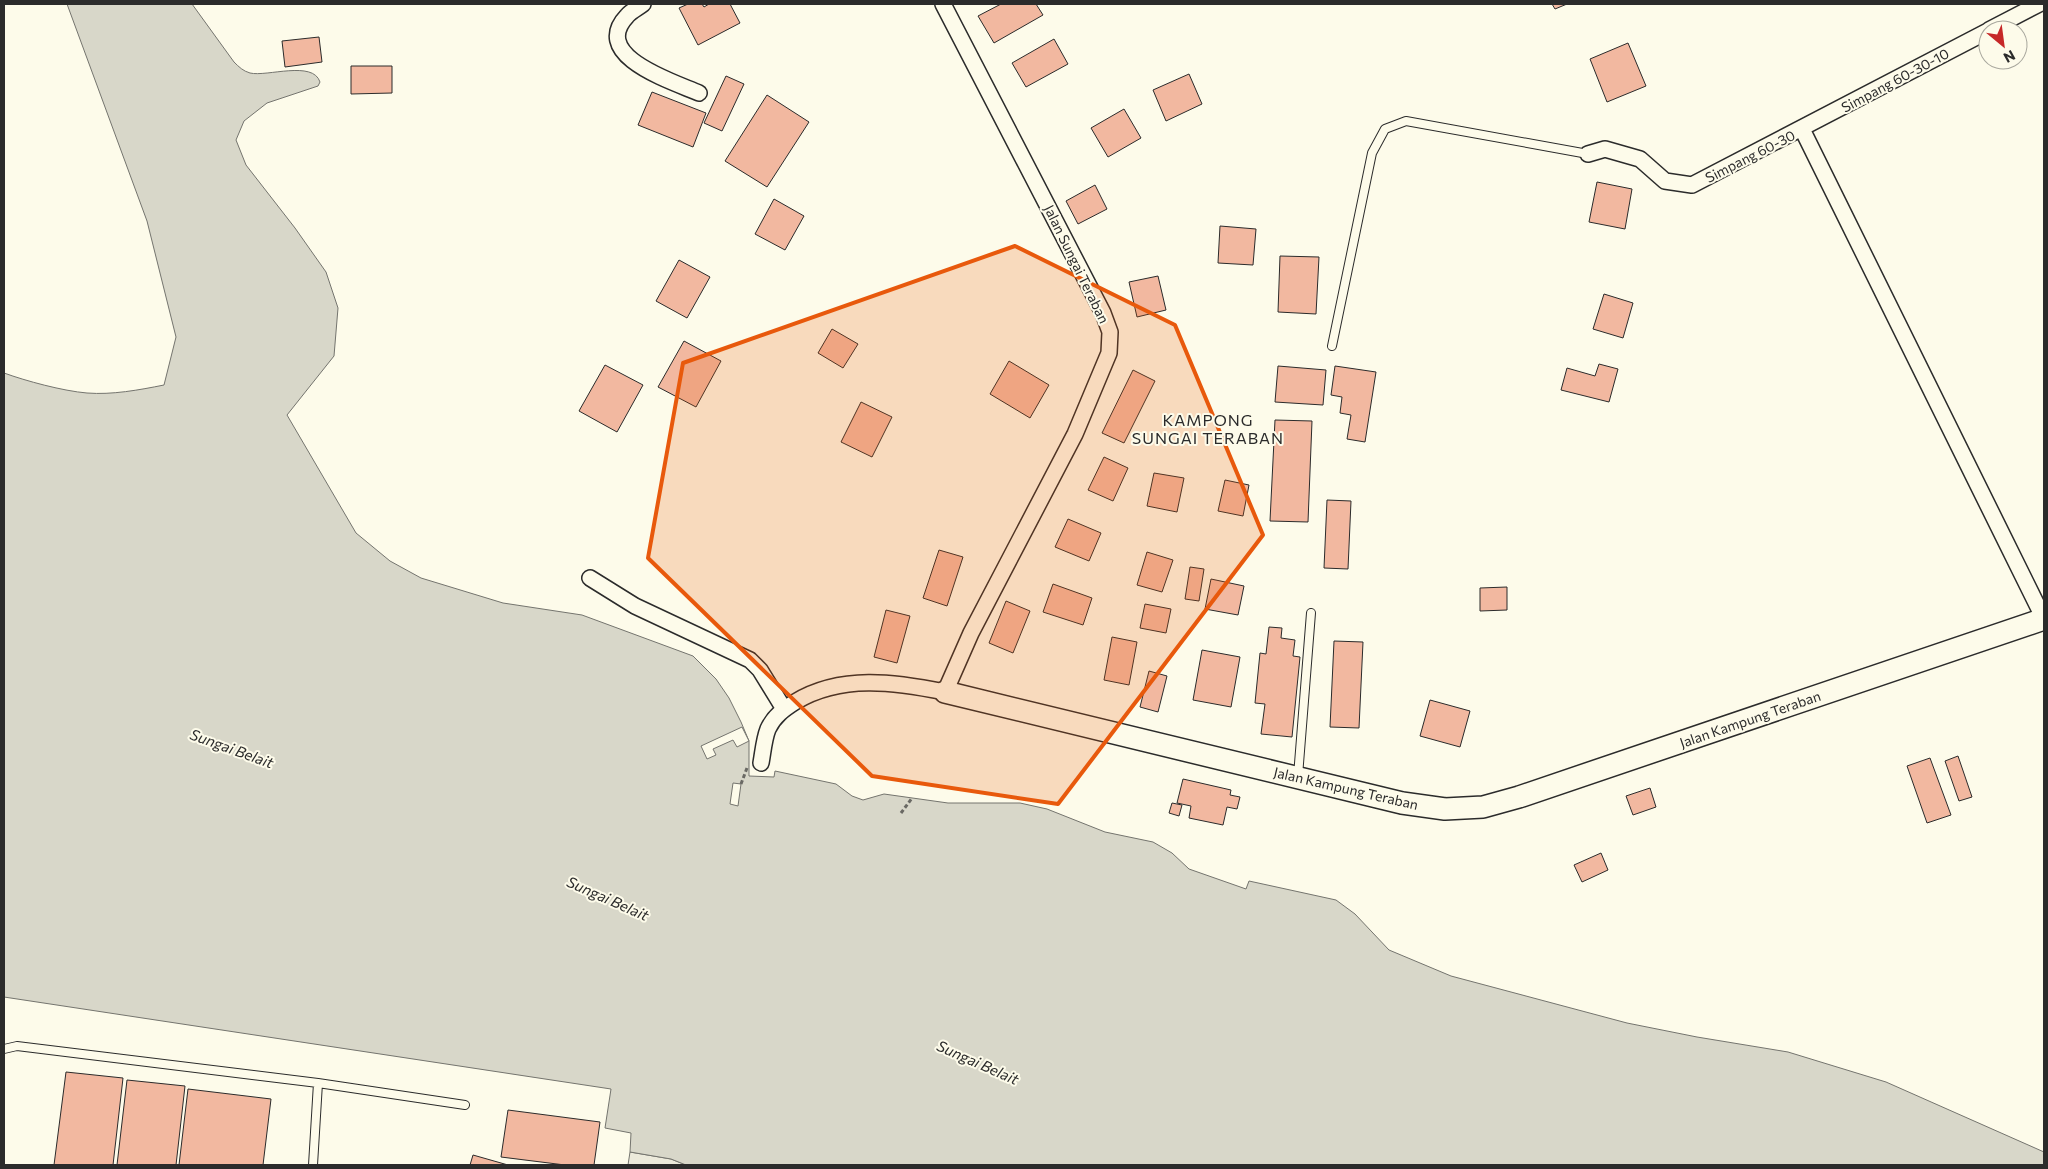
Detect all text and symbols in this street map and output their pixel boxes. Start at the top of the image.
north arrow [1978,20,2028,70]
street label: Simpang 60-30-10 [1838,44,1952,116]
text: N [2001,47,2018,67]
street label: Simpang 60-30 [1702,126,1798,186]
street label: Jalan Sungai Teraban [1041,202,1113,326]
district label: KAMPONG SUNGAI TERABAN [1132,410,1284,447]
street label: Jalan Kampung Teraban [1677,687,1823,751]
water label: Sungai Belait [188,725,277,772]
street label: Jalan Kampung Teraban [1272,763,1420,813]
water label: Sungai Belait [564,872,652,924]
water label: Sungai Belait [934,1036,1022,1088]

